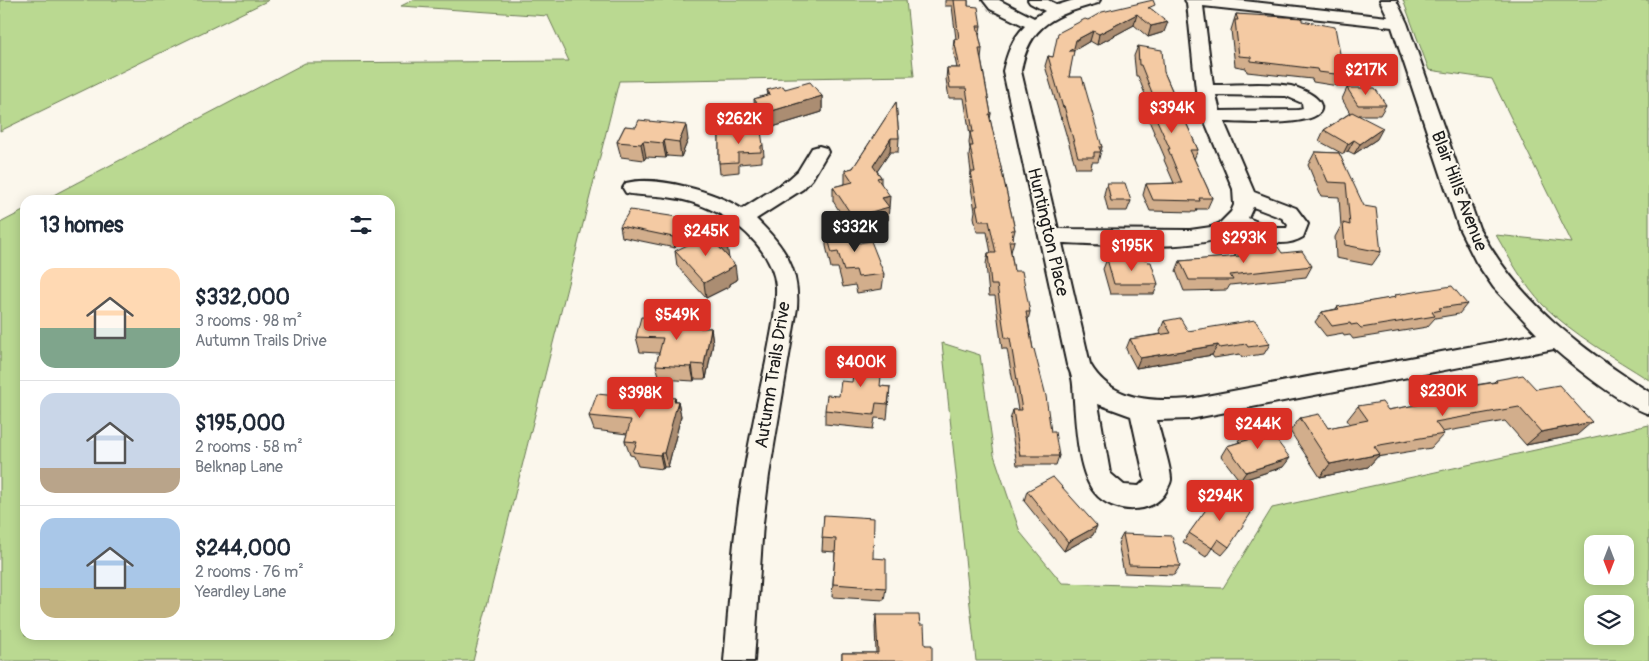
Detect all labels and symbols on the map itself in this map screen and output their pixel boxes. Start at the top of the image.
pin: $217K [1331,54,1401,96]
pin: $394K [1137,92,1207,134]
pin: $262K [704,102,774,145]
street label: Blair Hills Avenue [1426,128,1493,254]
street label: Huntington Place [1022,165,1074,299]
pin: $332K [820,210,890,253]
pin: $245K [671,214,741,257]
pin: $293K [1209,222,1279,264]
pin: $195K [1097,230,1167,272]
pin: $549K [642,298,712,341]
street label: Autumn Trails Drive [750,300,796,450]
pin: $400K [826,346,896,388]
pin: $230K [1408,374,1478,417]
pin: $398K [605,376,675,419]
pin: $244K [1223,408,1293,450]
pin: $294K [1185,480,1255,522]
north arrow [1584,535,1634,585]

